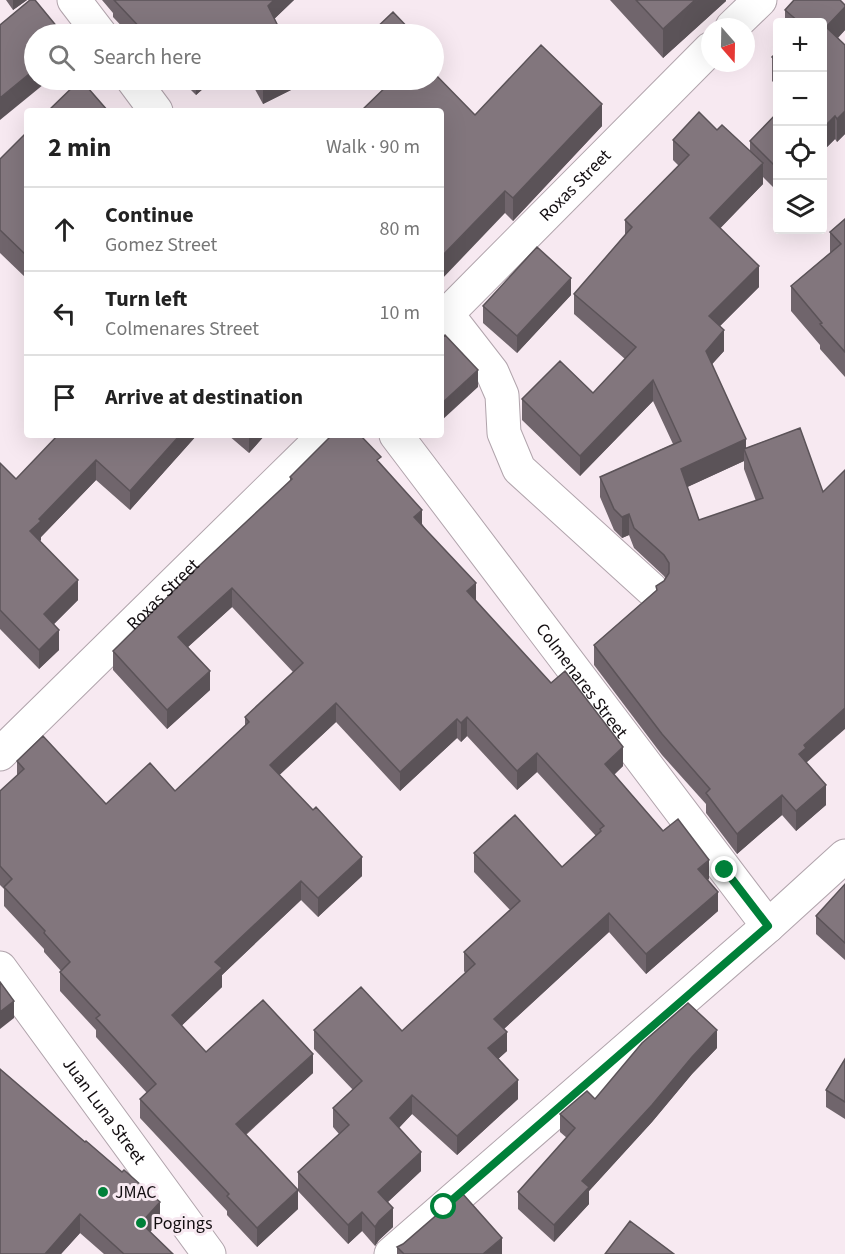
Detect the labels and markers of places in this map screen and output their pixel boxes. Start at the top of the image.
place label: JMAC [115,1180,157,1205]
marker: JMAC [96,1185,110,1199]
place label: Pogings [153,1211,212,1236]
marker: Pogings [134,1216,148,1230]

